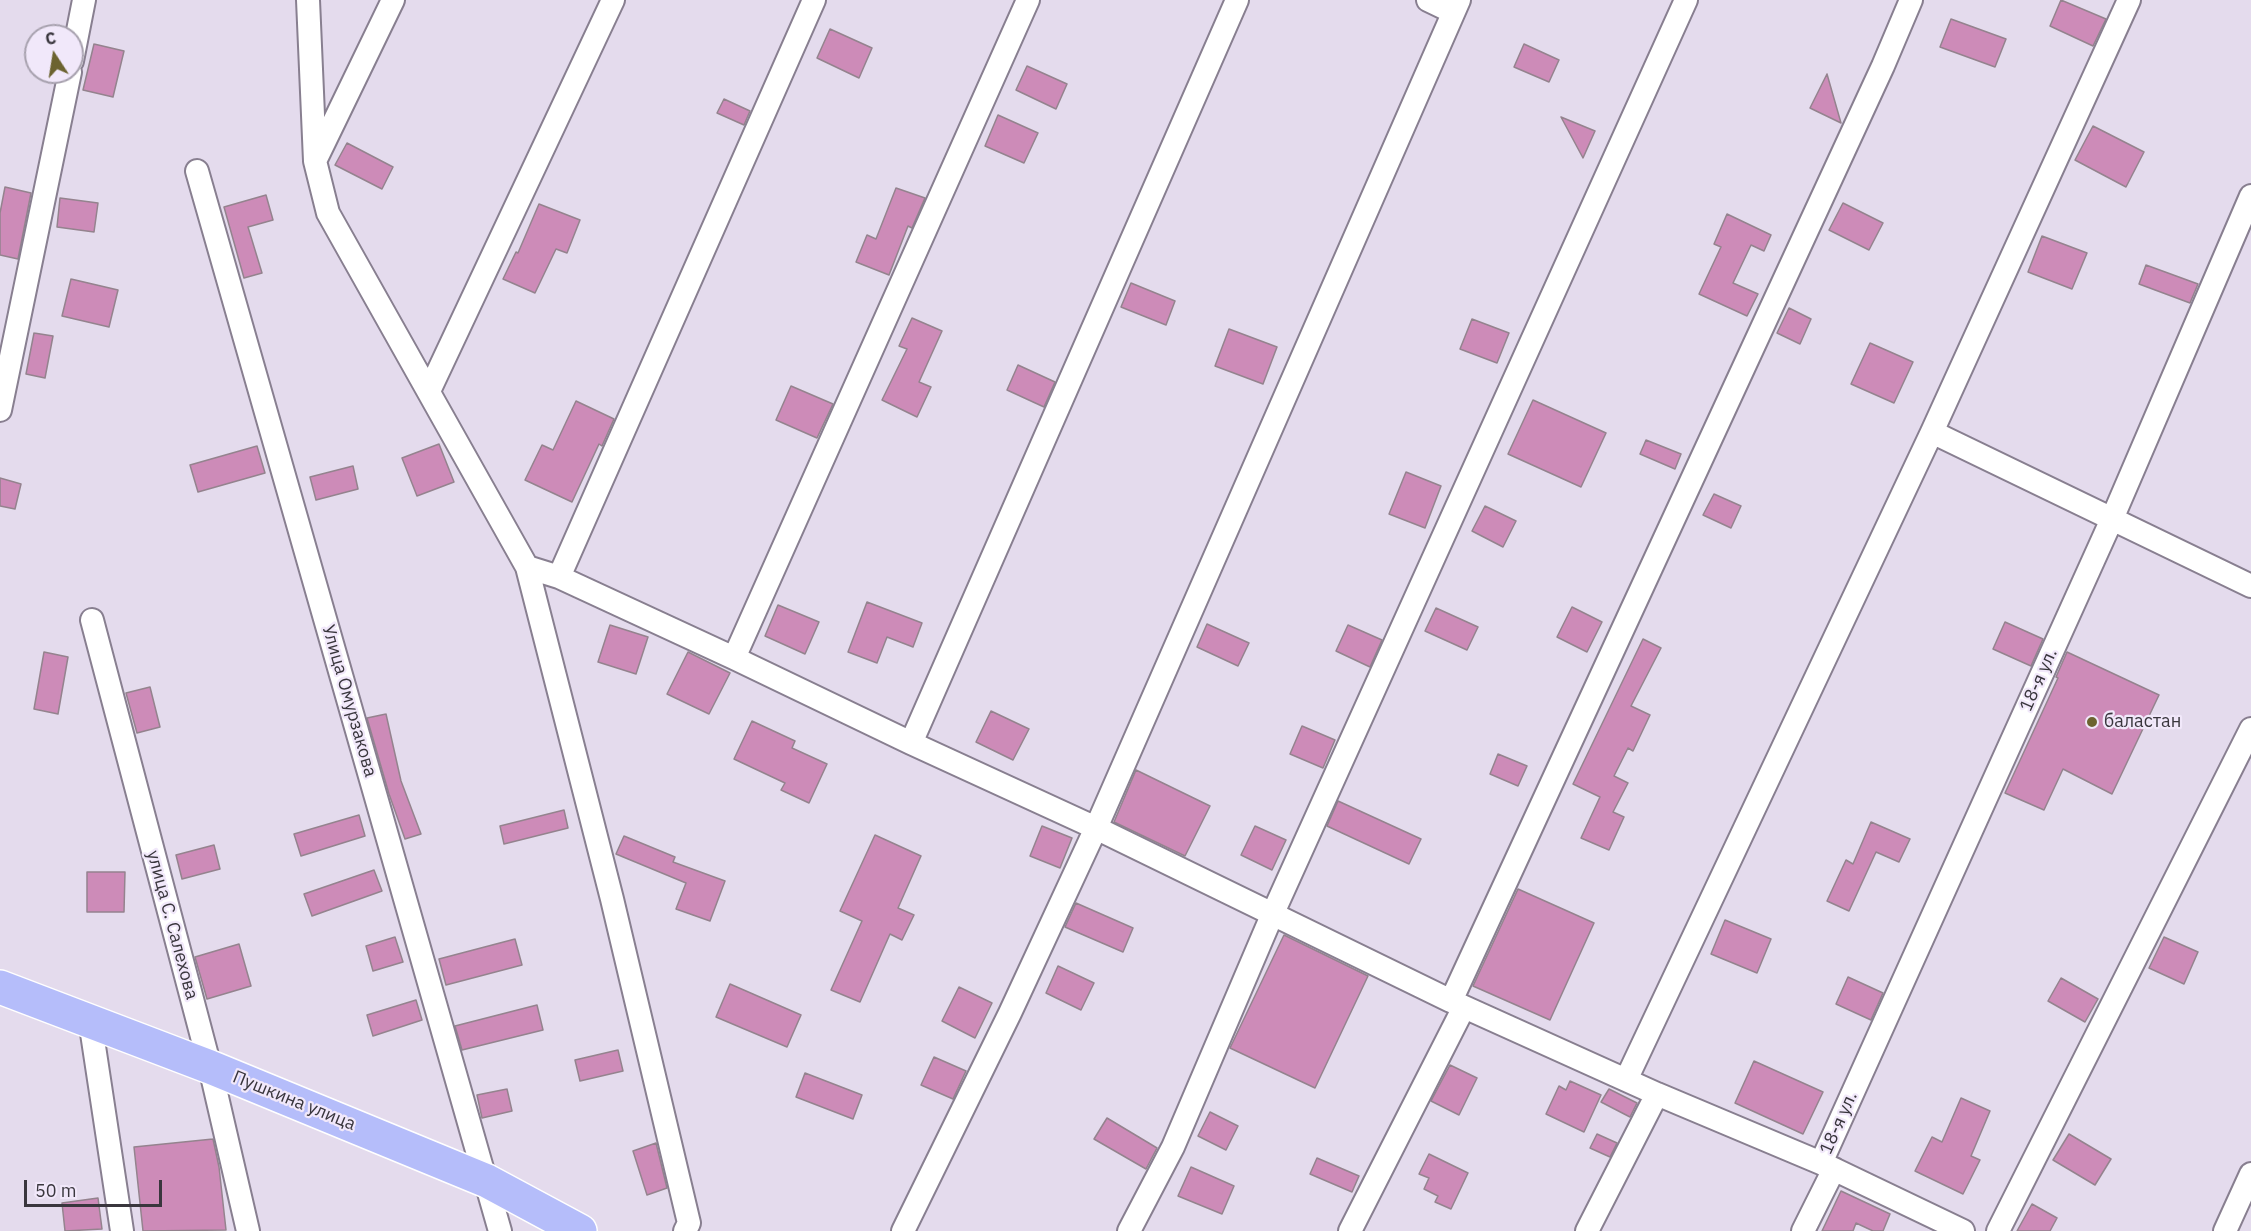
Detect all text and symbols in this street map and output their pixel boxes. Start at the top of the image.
north arrow [24,24,84,84]
text: С [43,27,58,49]
street label: Улица Омурзакова [317,622,381,780]
street label: 18-я ул. [2016,645,2062,715]
place label: баластан [2104,711,2181,733]
marker: баластан [2085,715,2099,729]
street label: улица С. Салехова [142,848,202,1002]
street label: Пушкина улица [229,1067,359,1135]
street label: 18-я ул. [1816,1088,1862,1158]
scale bar [27,1168,165,1206]
text: 50 m [35,1179,77,1202]

